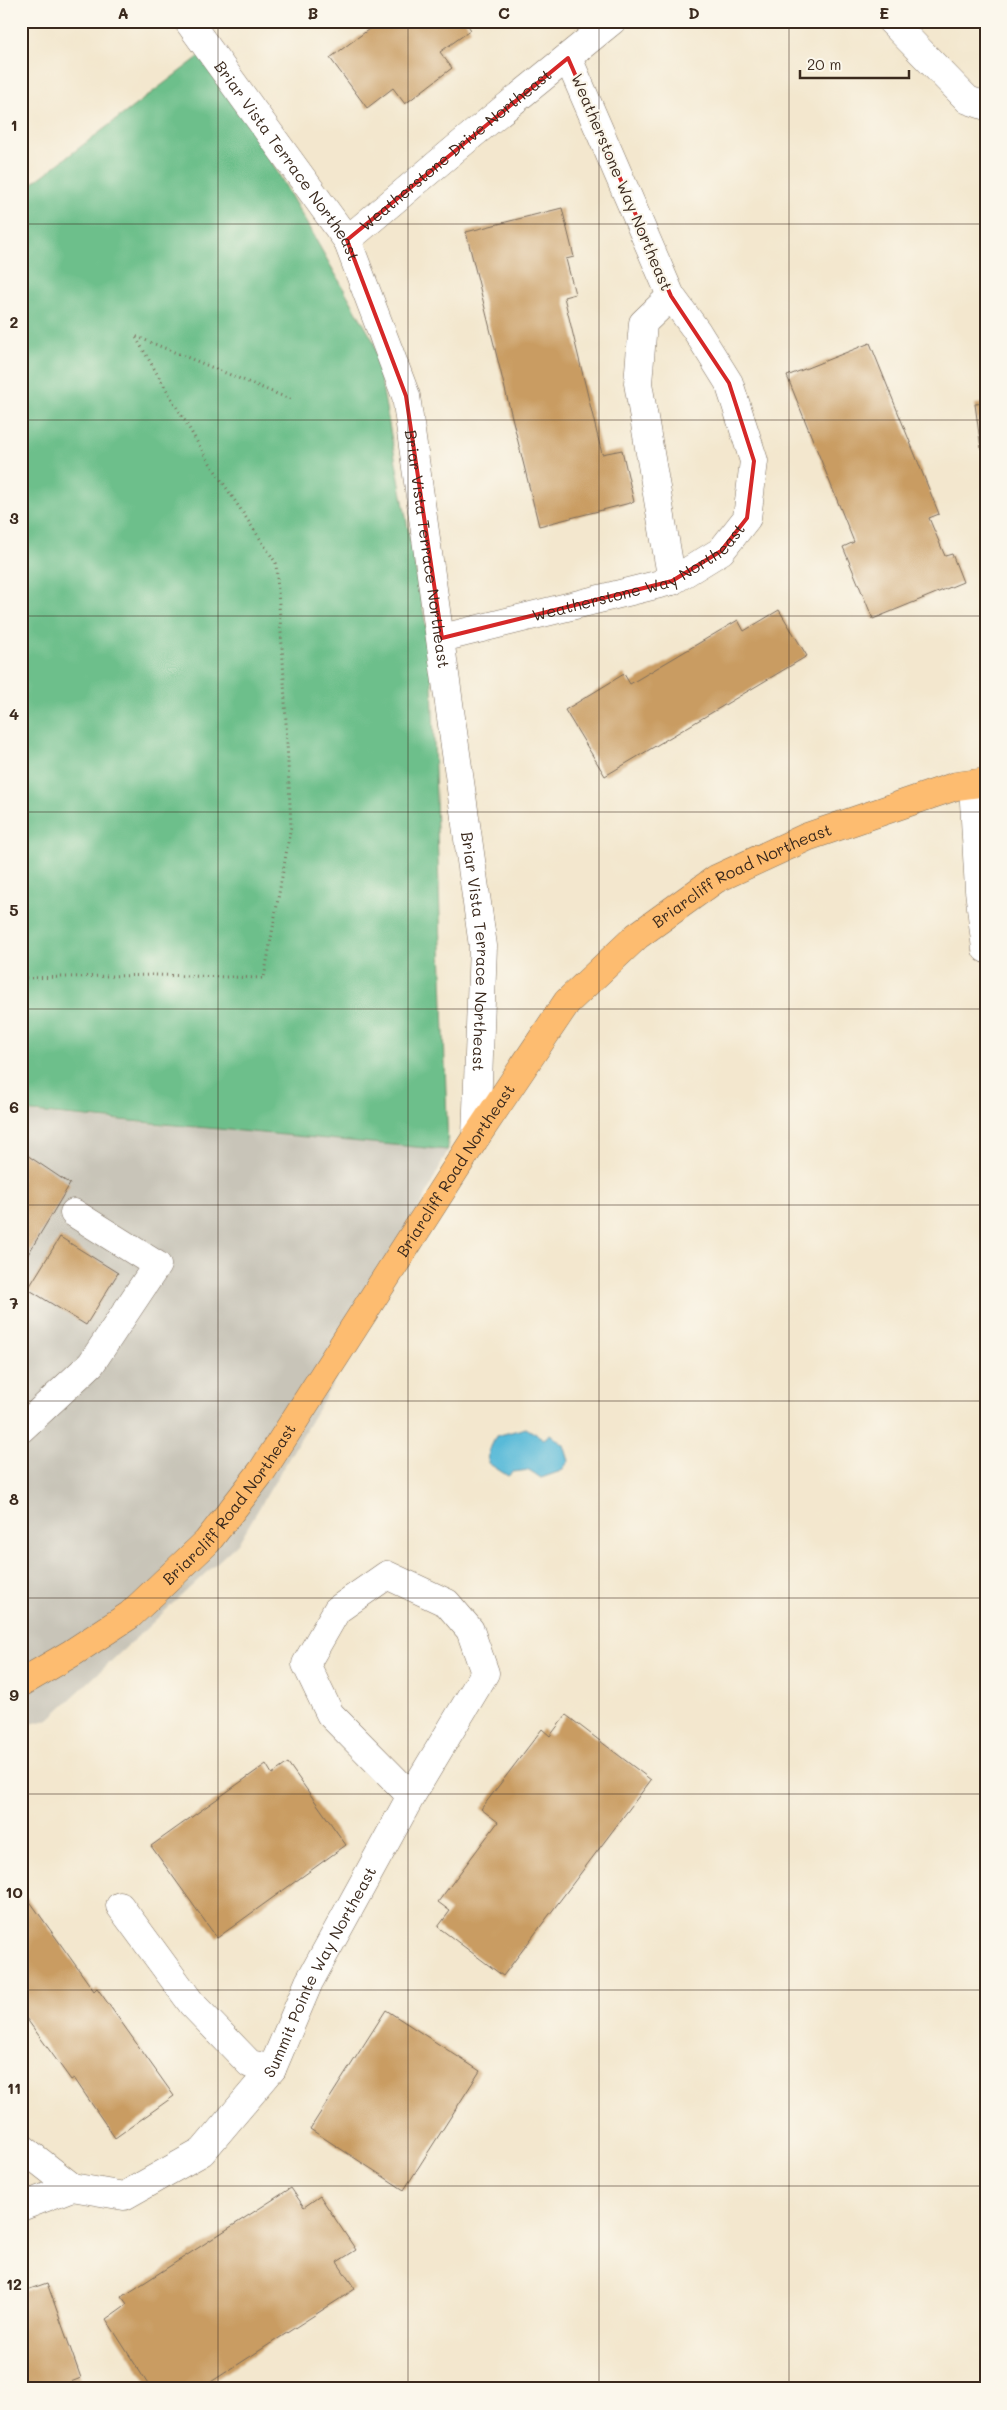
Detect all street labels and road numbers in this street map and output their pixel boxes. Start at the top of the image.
street label: Briar Vista Terrace Northeast [210,56,365,264]
street label: Weatherstone Drive Northeast [355,64,556,235]
street label: Weatherstone Way Northeast [567,70,678,293]
street label: Briar Vista Terrace Northeast [401,428,455,670]
street label: Weatherstone Way Northeast [530,519,749,625]
street label: Briarcliff Road Northeast [647,818,834,932]
street label: Briar Vista Terrace Northeast [457,830,494,1072]
street label: Briarcliff Road Northeast [391,1080,519,1260]
street label: Briarcliff Road Northeast [158,1419,300,1589]
street label: Summit Pointe Way Northeast [258,1862,380,2082]

